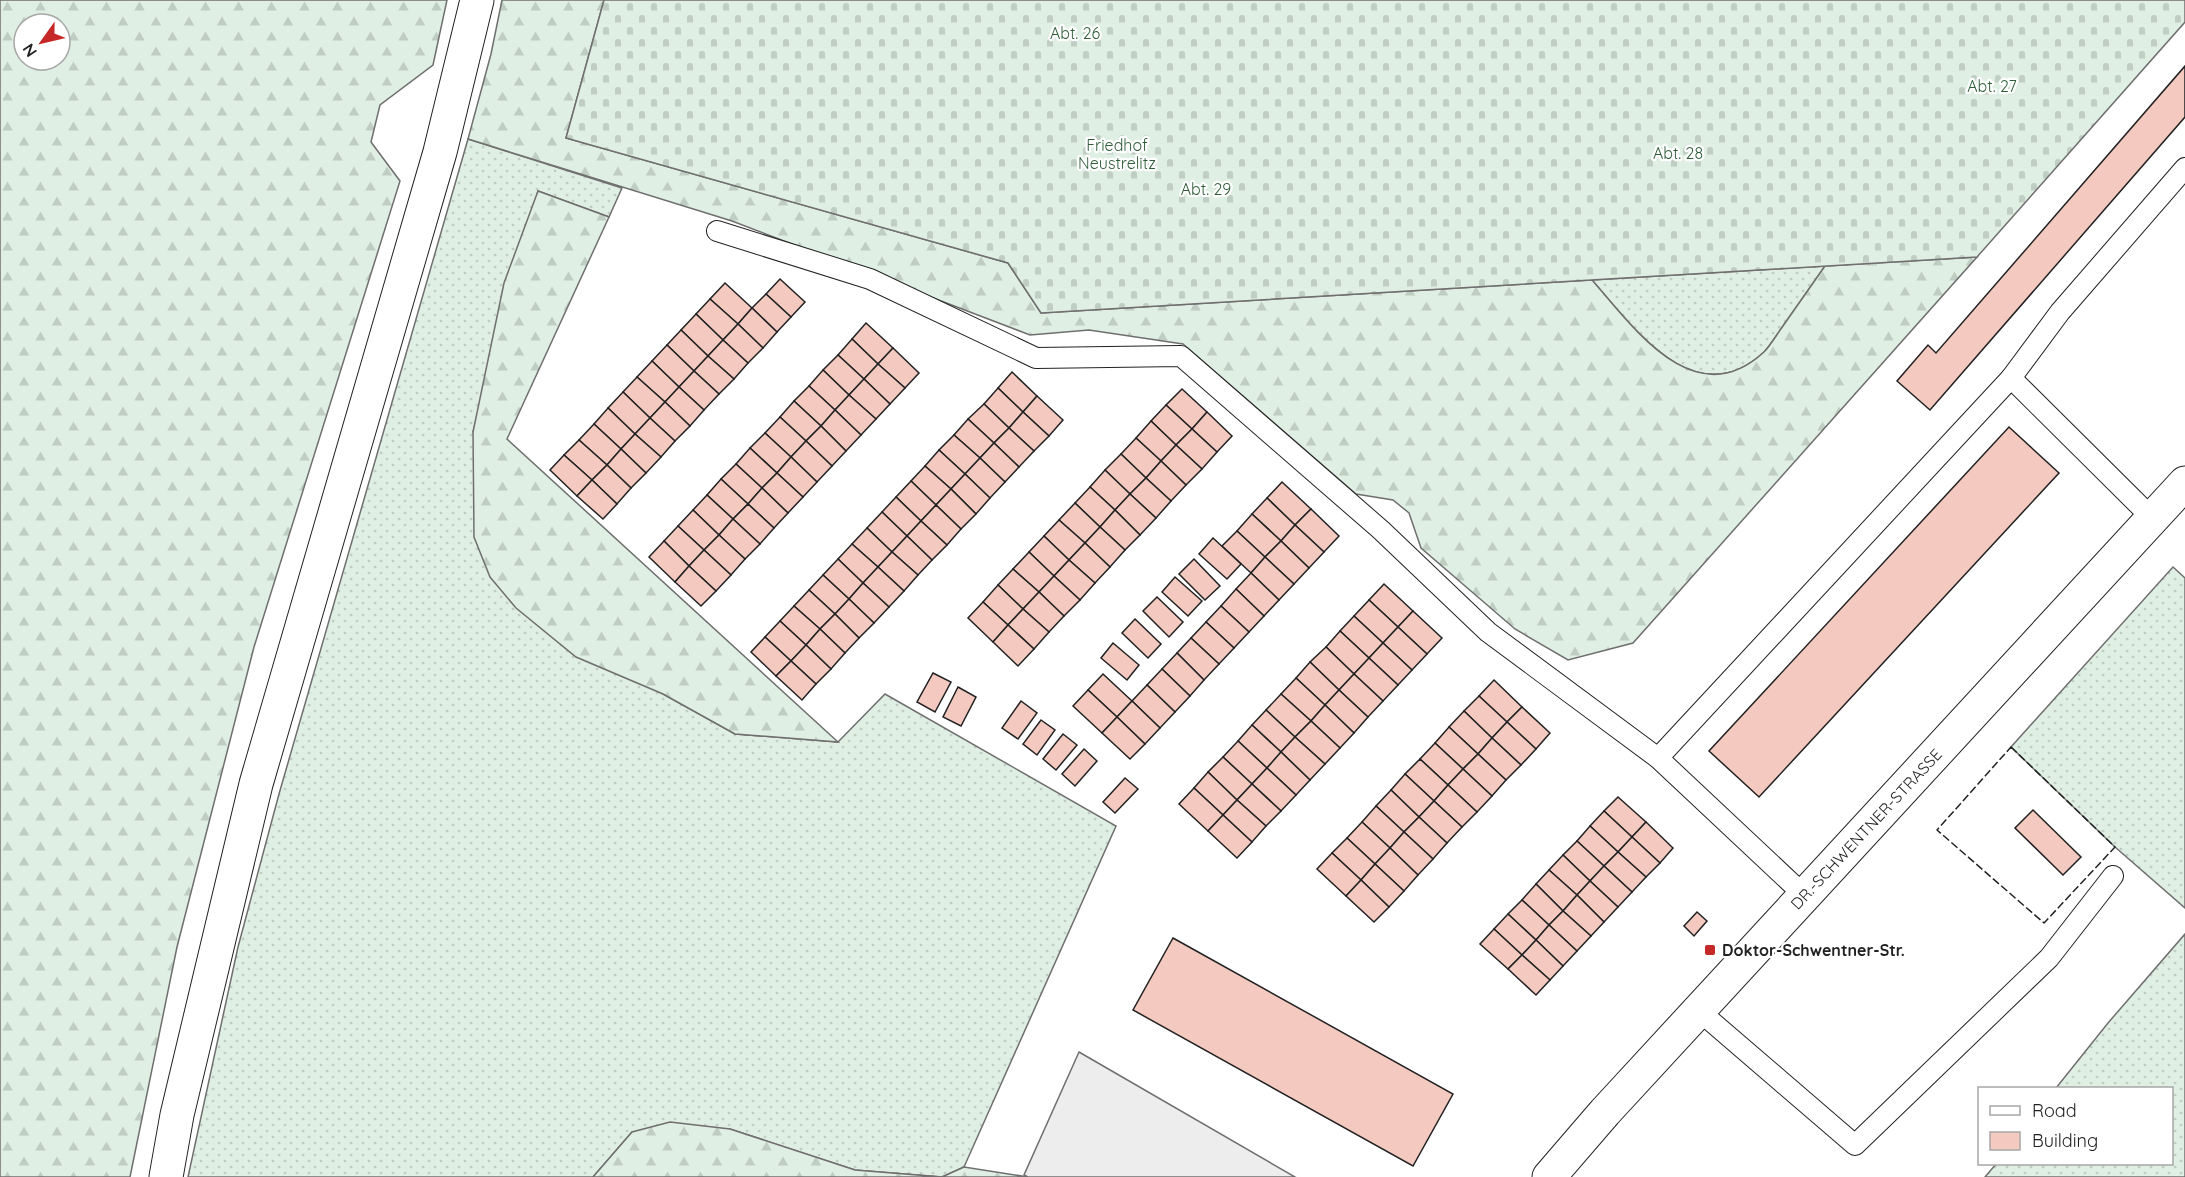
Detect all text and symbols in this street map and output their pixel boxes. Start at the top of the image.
north arrow [12,12,72,72]
park label: Abt. 26 [1050,23,1100,43]
text: N [18,40,41,61]
park label: Abt. 27 [1967,76,2017,96]
park label: Friedhof Neustrelitz [1078,135,1156,173]
park label: Abt. 28 [1653,143,1703,163]
park label: Abt. 29 [1181,179,1231,199]
street label: DR.-SCHWENTNER-STRASSE [1786,744,1946,914]
place label: Doktor-Schwentner-Str. [1722,940,1905,960]
marker: Doktor-Schwentner-Str. [1703,943,1717,957]
legend [1978,1087,2173,1165]
text: Road [2032,1099,2077,1122]
text: Building [2032,1129,2098,1152]

